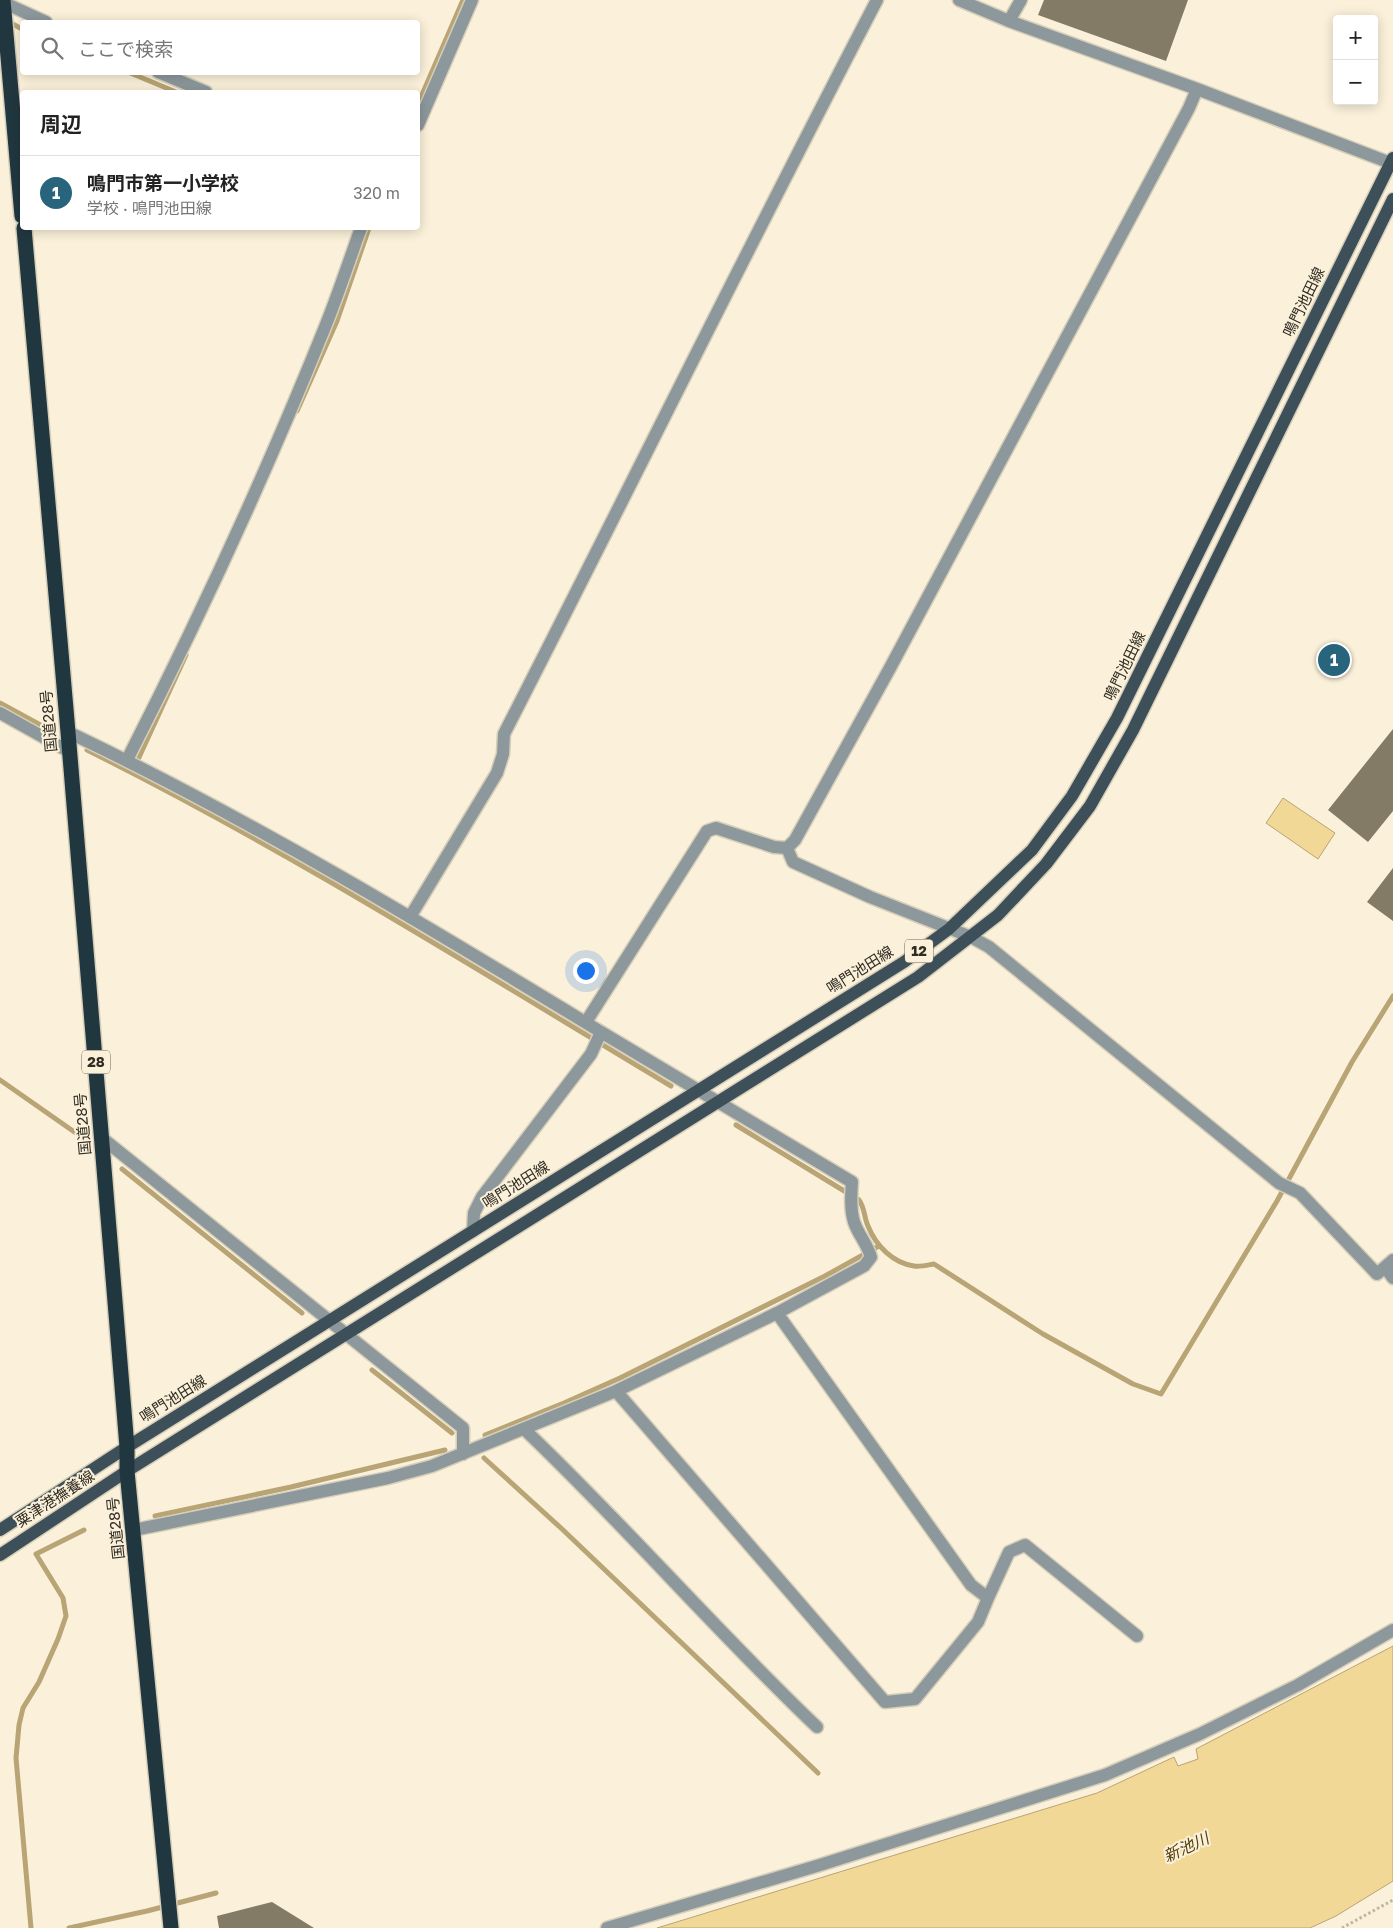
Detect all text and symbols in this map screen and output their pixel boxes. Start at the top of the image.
map controls [1333,15,1378,105]
button: + [1333,15,1378,60]
search box [20,20,420,75]
icon: search [38,34,66,62]
text: ここで検索 [78,37,173,60]
button: − [1333,60,1378,105]
text: 周辺 [40,111,82,137]
text: 鳴門市第一小学校 [87,171,239,194]
text: 1 [52,183,60,203]
text: 320 m [353,183,400,203]
text: 学校 · 鳴門池田線 [87,198,212,218]
street label: 鳴門池田線 [1279,264,1328,339]
street label: 鳴門池田線 [1100,628,1149,703]
pin: 1 [1318,641,1350,679]
street label: 国道28号 [36,689,60,753]
road number: 12 [905,939,933,962]
street label: 鳴門池田線 [823,942,896,997]
your location [573,958,599,984]
road number: 28 [82,1050,110,1074]
street label: 国道28号 [70,1092,94,1156]
street label: 鳴門池田線 [479,1157,552,1212]
street label: 鳴門池田線 [136,1371,209,1426]
street label: 粟津港撫養線 [12,1466,97,1530]
street label: 国道28号 [103,1496,127,1560]
water label: 新池川 [1160,1827,1214,1866]

